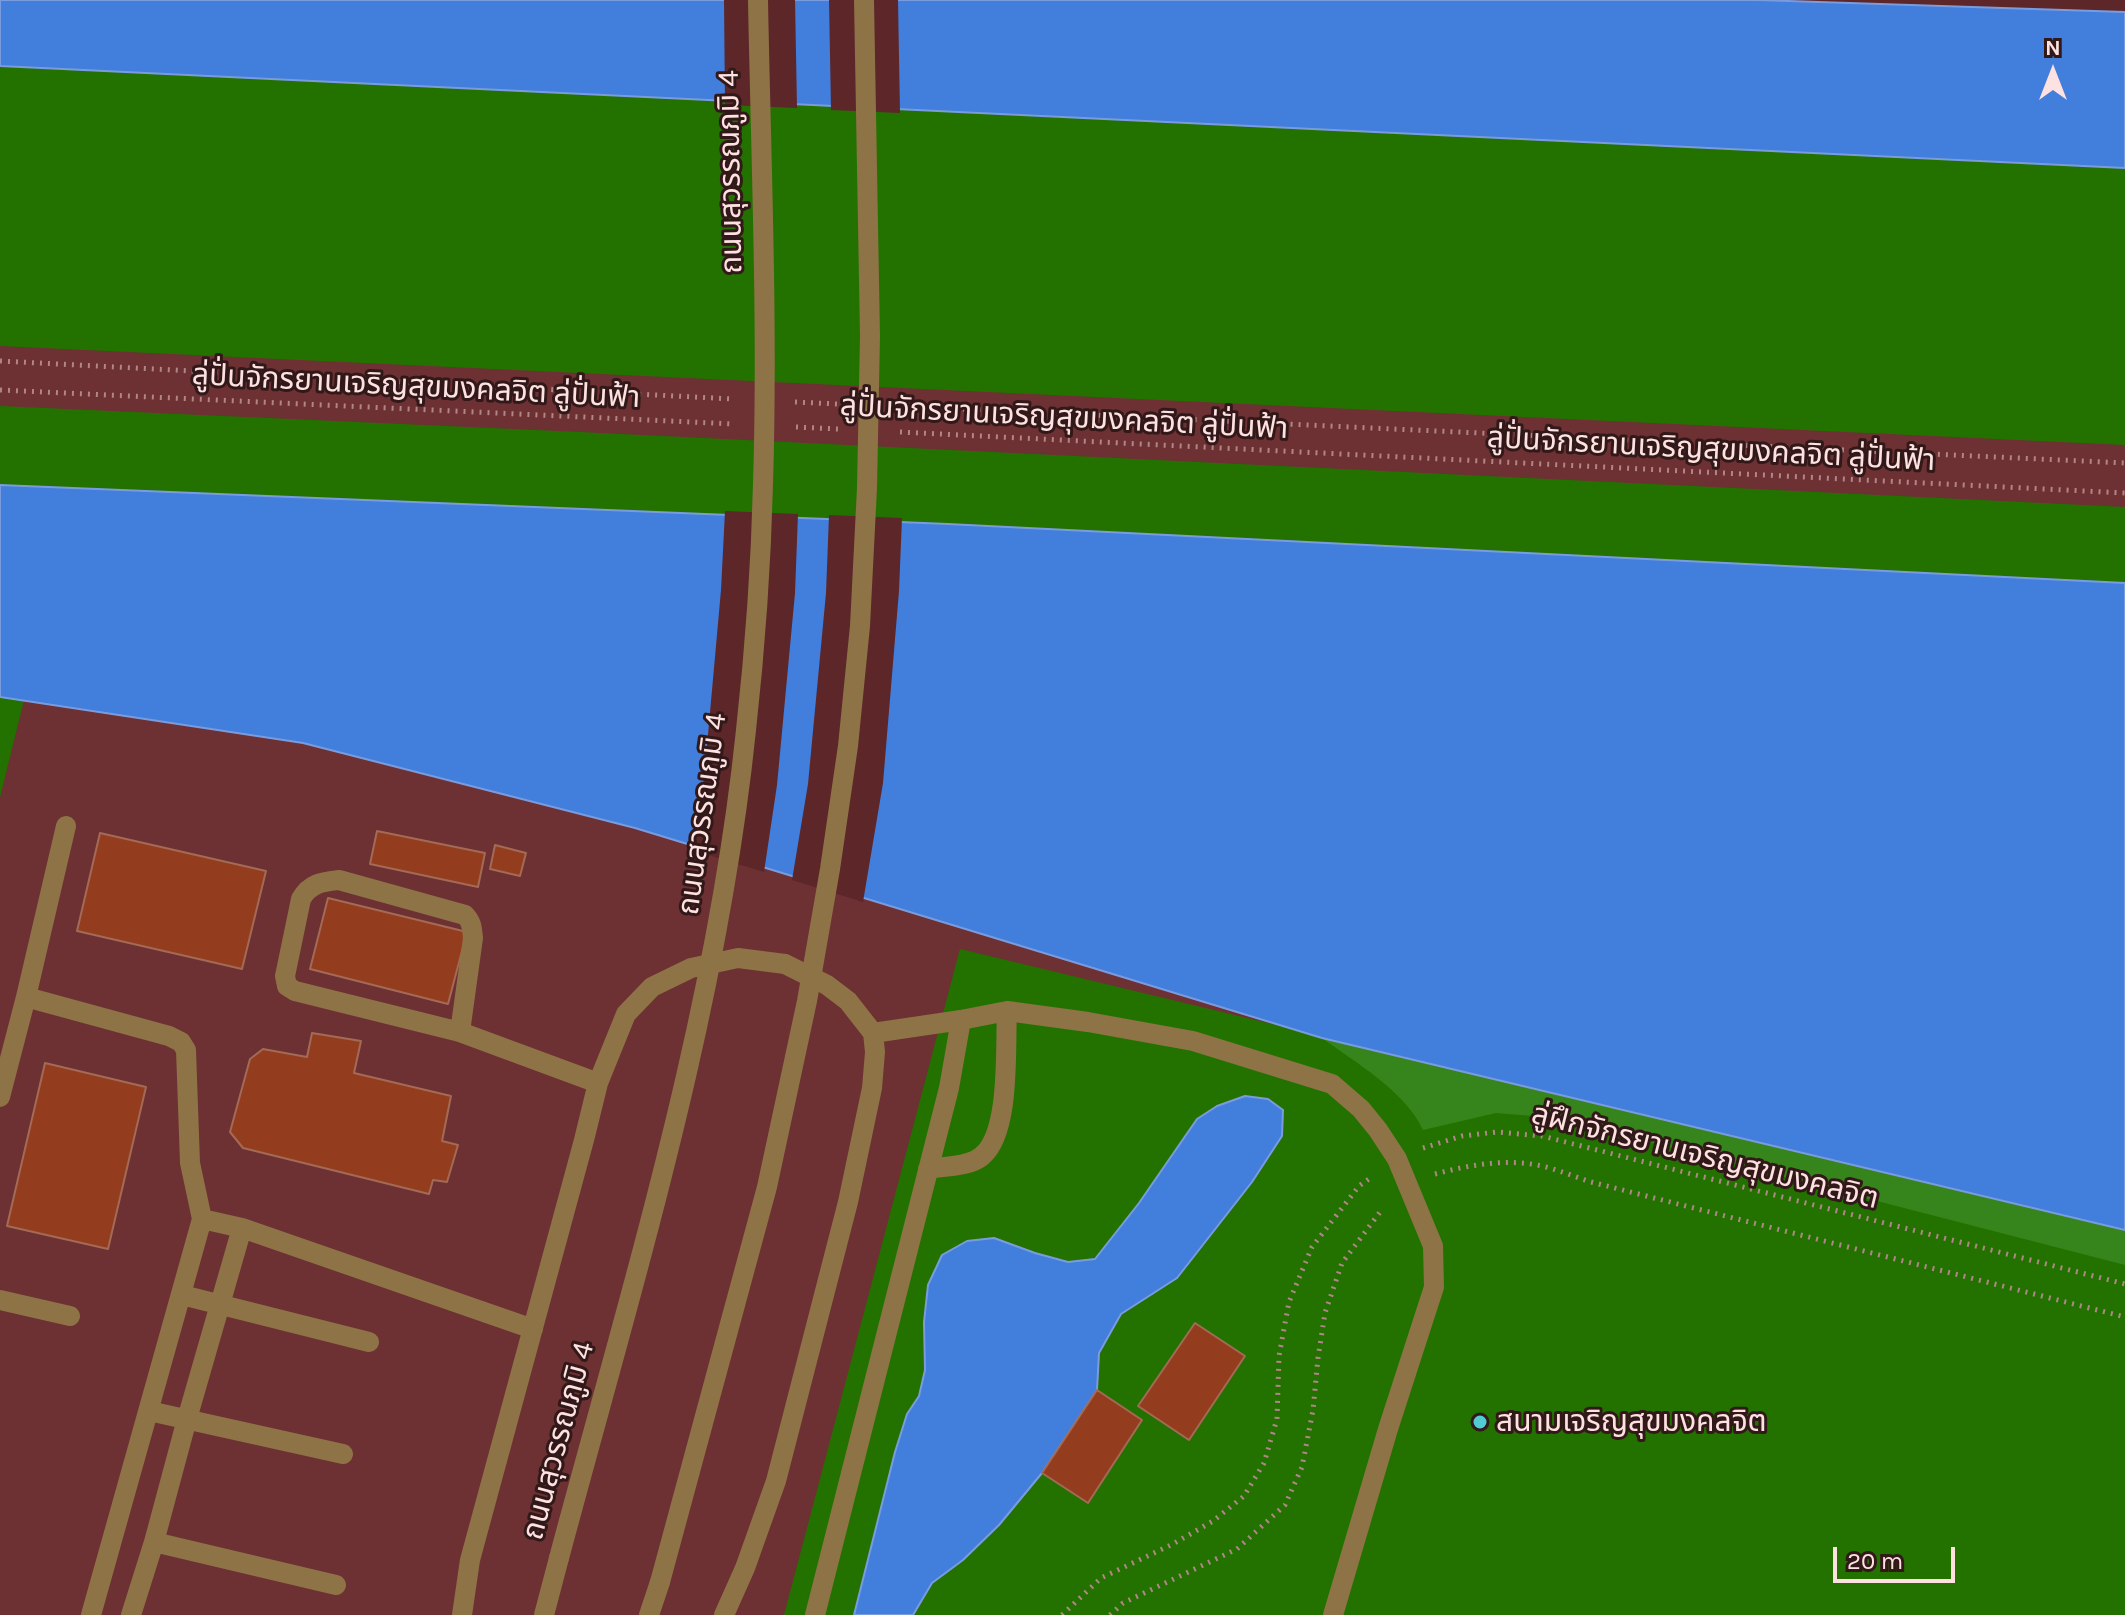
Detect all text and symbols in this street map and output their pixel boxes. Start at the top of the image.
north arrow [2013,32,2093,112]
text: N [2045,35,2061,61]
street label: ถนนสุวรรณภูมิ 4 [711,70,751,274]
street label: ลู่ปั่นจักรยานเจริญสุขมงคลจิต ลู่ปั่นฟ้า [191,357,641,417]
street label: ลู่ปั่นจักรยานเจริญสุขมงคลจิต ลู่ปั่นฟ้า [839,388,1289,448]
street label: ลู่ปั่นจักรยานเจริญสุขมงคลจิต ลู่ปั่นฟ้า [1486,420,1936,480]
street label: ถนนสุวรรณภูมิ 4 [671,711,735,917]
street label: ลู่ฝึกจักรยานเจริญสุขมงคลจิต [1528,1096,1882,1218]
street label: ถนนสุวรรณภูมิ 4 [515,1338,603,1544]
place label: สนามเจริญสุขมงคลจิต [1496,1404,1767,1440]
marker: สนามเจริญสุขมงคลจิต [1471,1413,1489,1431]
scale bar [1837,1531,1959,1581]
text: 20 m [1847,1547,1903,1575]

